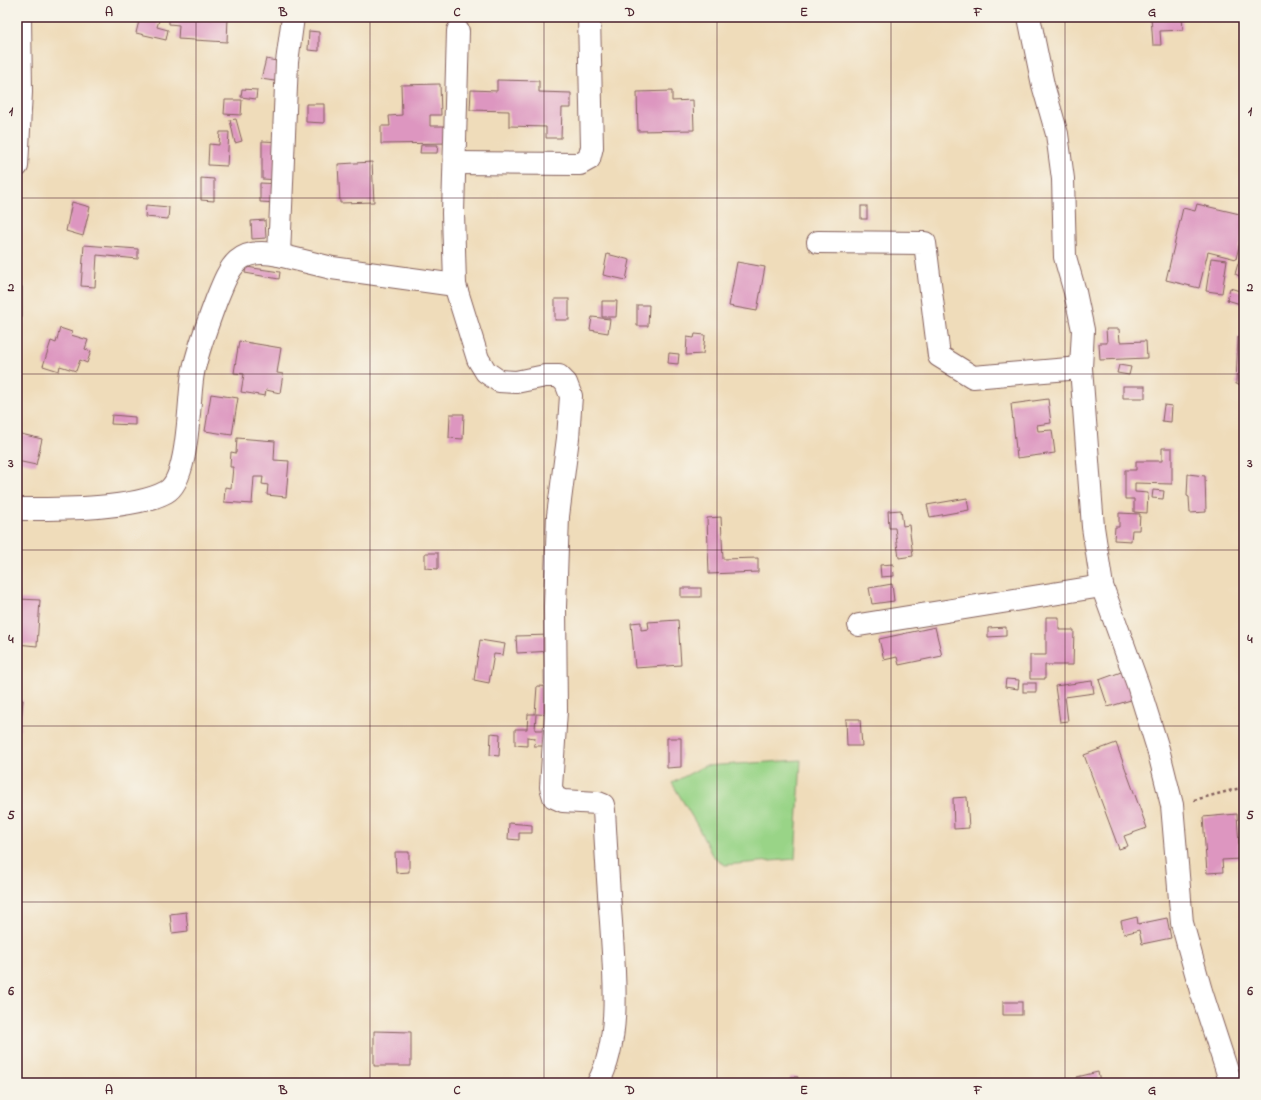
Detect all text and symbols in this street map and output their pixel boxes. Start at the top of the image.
text: A [105,3,113,22]
text: B [278,3,288,22]
text: C [453,3,461,22]
text: D [624,3,635,22]
text: E [800,3,808,22]
text: F [973,3,983,22]
text: G [1148,3,1156,22]
text: 1 [9,102,14,121]
text: 1 [1248,102,1253,121]
text: 2 [7,278,15,297]
text: 2 [1246,278,1254,297]
text: 3 [7,454,14,473]
text: 3 [1246,454,1253,473]
text: 4 [7,630,14,649]
text: 4 [1246,630,1253,649]
text: 5 [7,806,15,825]
text: 5 [1246,806,1254,825]
text: 6 [7,982,14,1001]
text: 6 [1246,982,1253,1001]
text: A [105,1081,113,1100]
text: B [278,1081,288,1100]
text: C [453,1081,461,1100]
text: D [624,1081,635,1100]
text: E [800,1081,808,1100]
text: F [973,1081,983,1100]
text: G [1148,1081,1156,1100]

